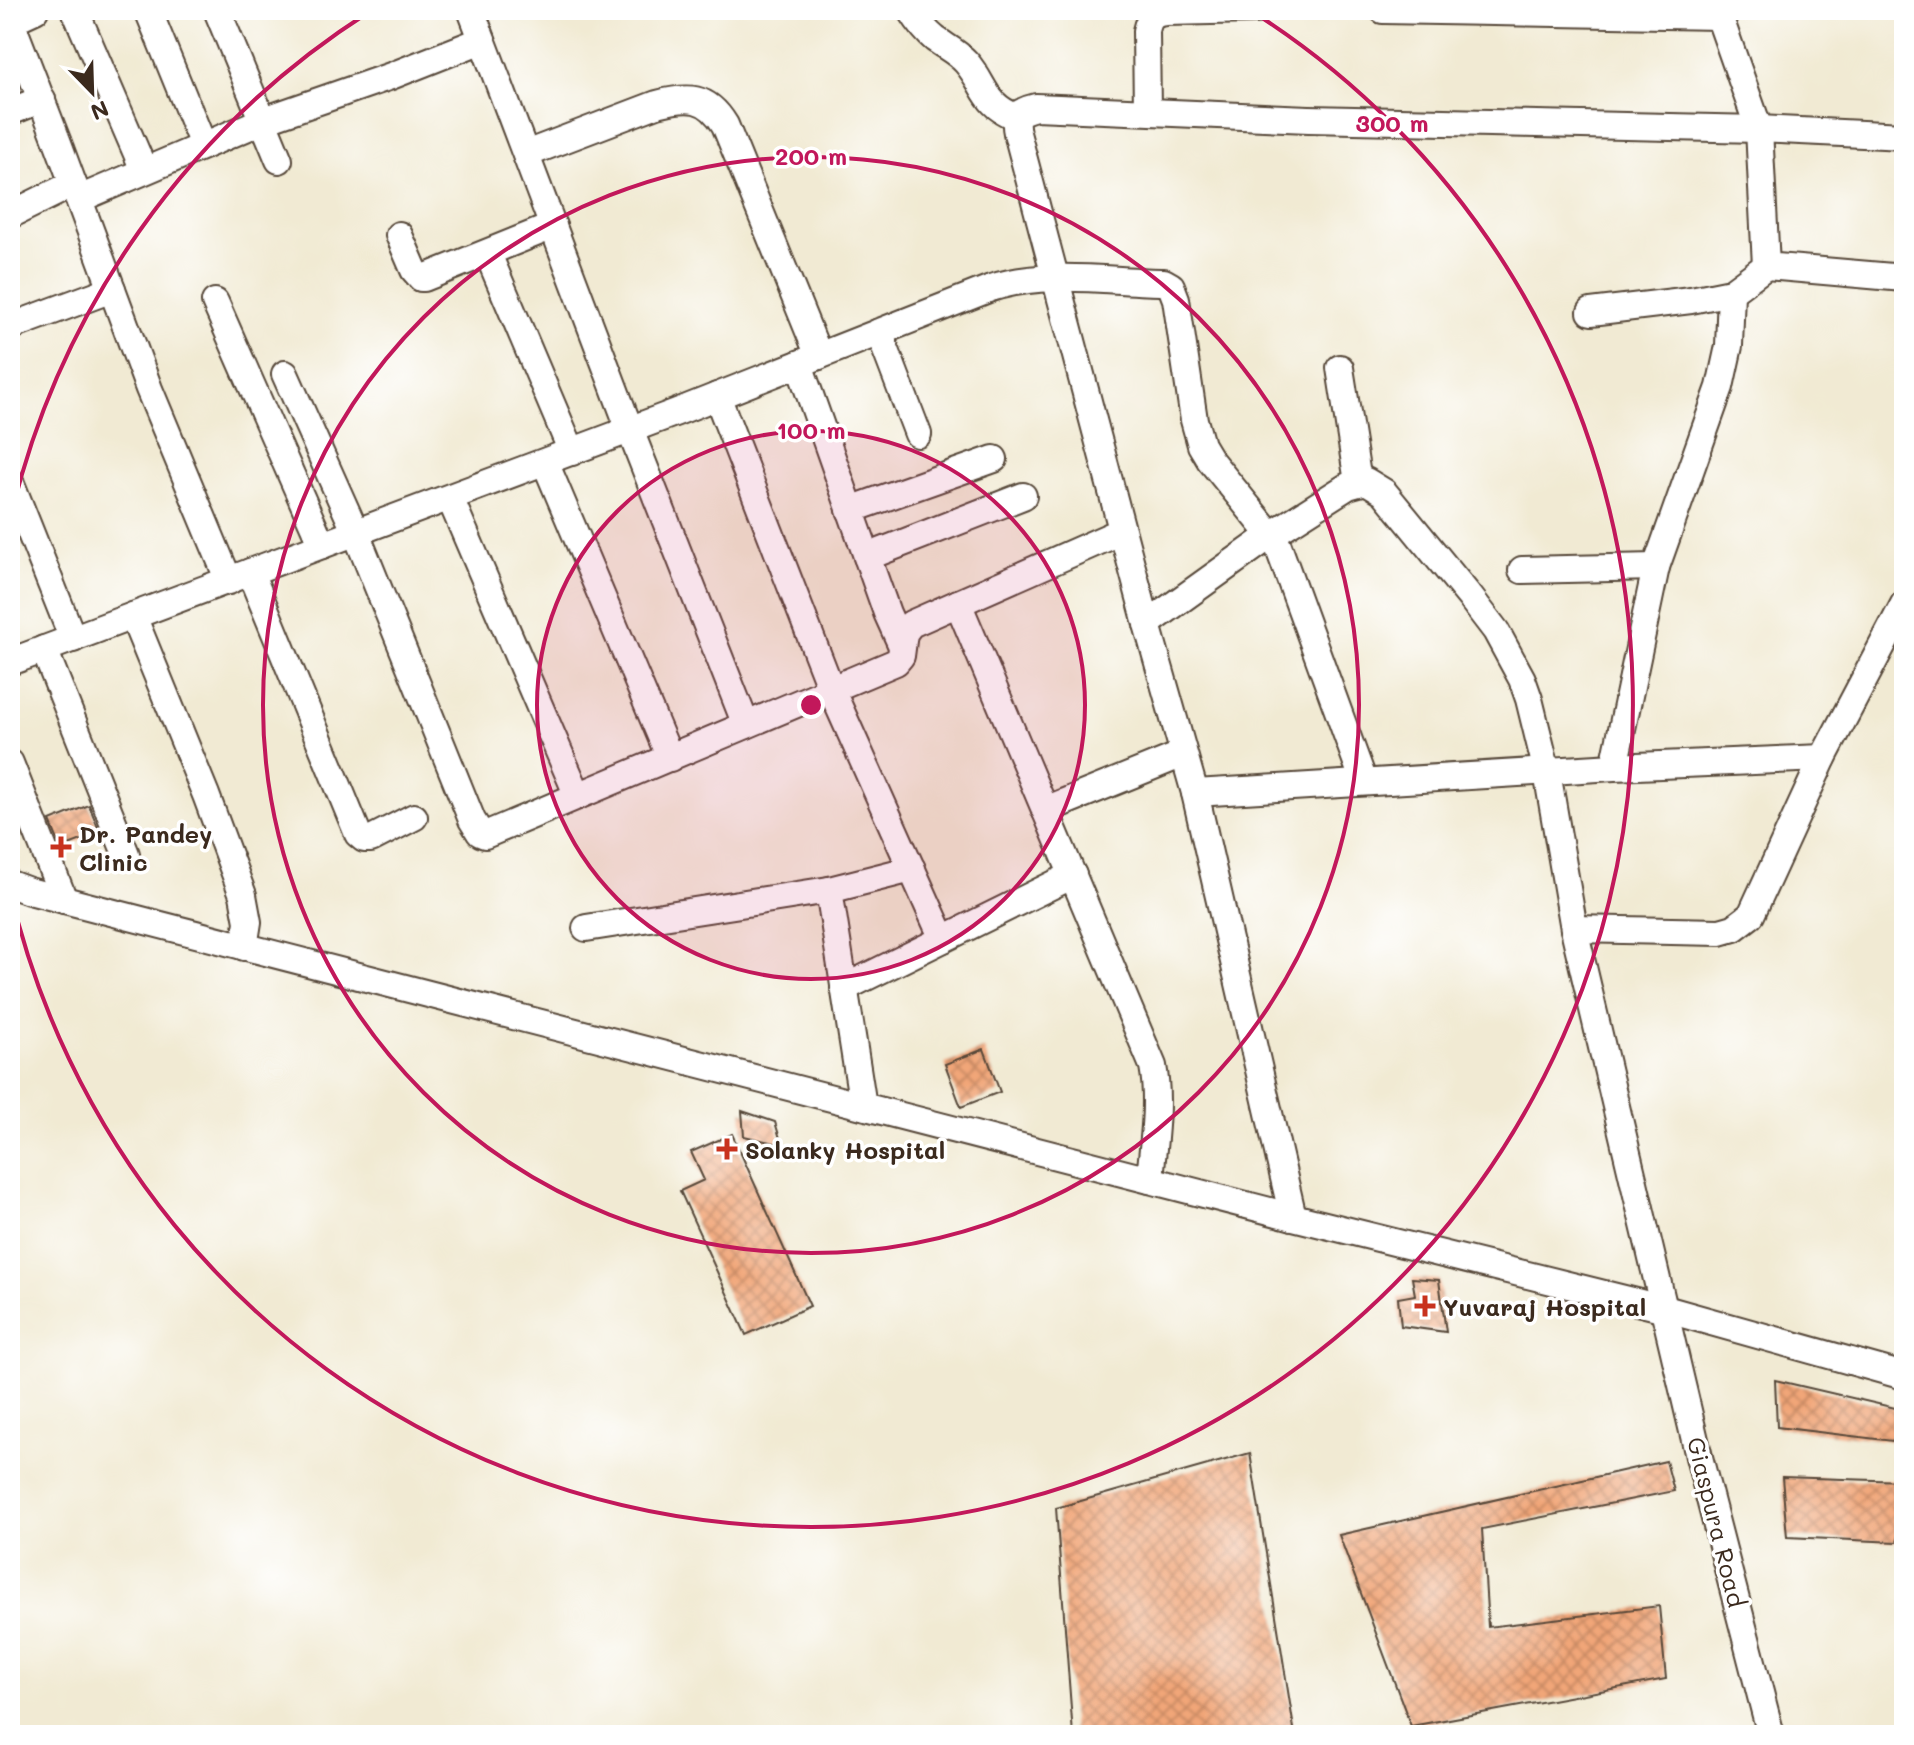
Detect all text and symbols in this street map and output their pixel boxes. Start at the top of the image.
north arrow [52,52,132,132]
text: N [87,94,113,127]
text: 300 m [1356,107,1428,138]
text: 200 m [775,140,847,171]
text: 100 m [776,414,846,445]
centre of rings [797,691,825,719]
place label: Dr. Pandey Clinic [79,818,212,877]
marker: Dr. Pandey Clinic [50,836,72,858]
place label: Solanky Hospital [745,1134,945,1165]
marker: Solanky Hospital [716,1138,738,1160]
place label: Yuvaraj Hospital [1443,1291,1646,1322]
marker: Yuvaraj Hospital [1414,1295,1436,1317]
street label: Giaspura Road [1681,1434,1753,1610]

